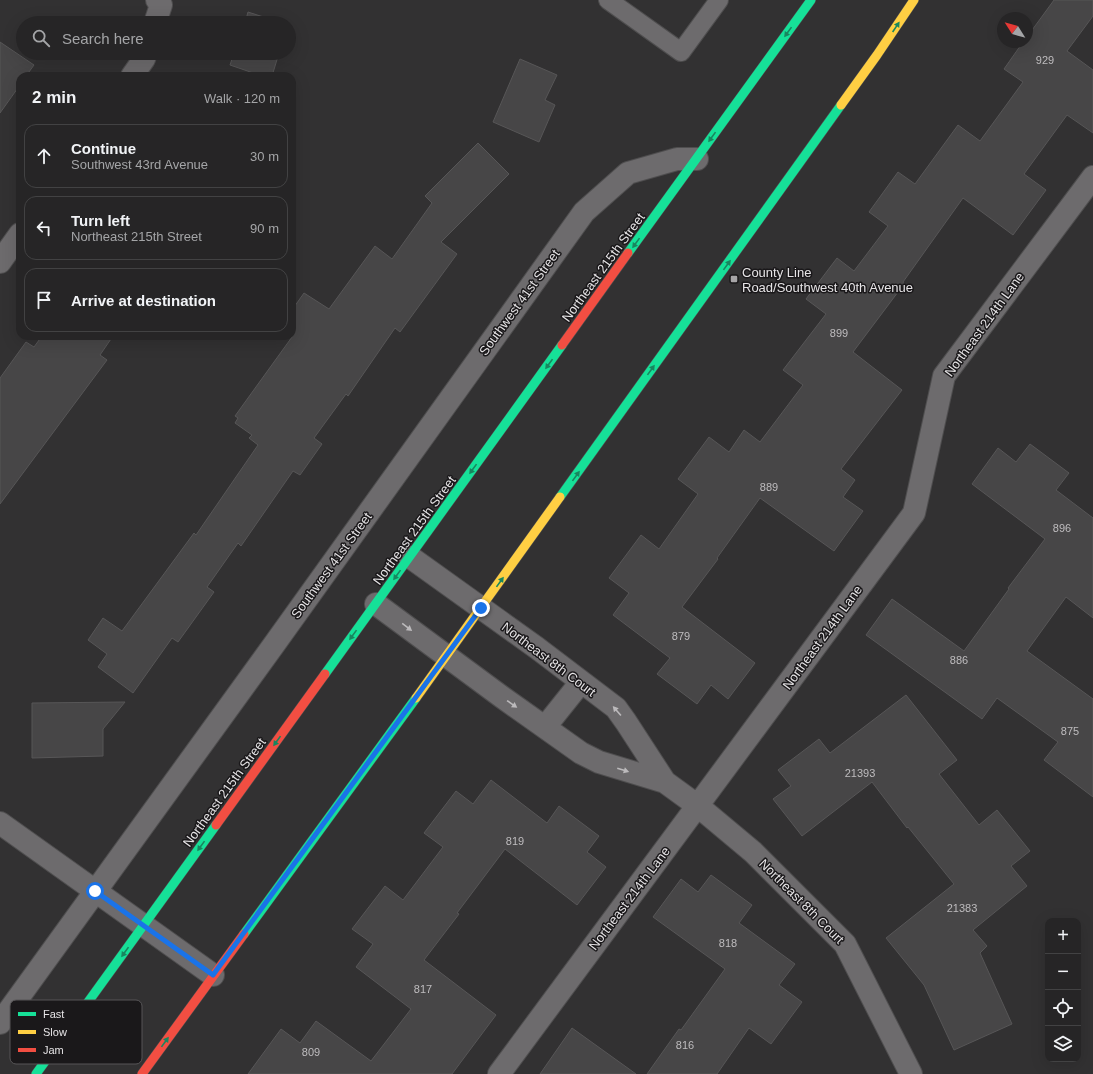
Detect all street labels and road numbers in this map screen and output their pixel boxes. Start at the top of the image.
street label: Northeast 215th Street [559,210,648,325]
street label: Southwest 41st Street [476,246,563,358]
street label: Northeast 214th Lane [942,269,1027,379]
street label: Northeast 215th Street [370,473,459,588]
street label: Southwest 41st Street [288,509,375,621]
street label: Northeast 214th Lane [780,582,865,692]
street label: Northeast 8th Court [499,619,599,700]
street label: Northeast 215th Street [180,735,269,850]
street label: Northeast 214th Lane [586,844,673,953]
street label: Northeast 8th Court [756,856,847,947]

